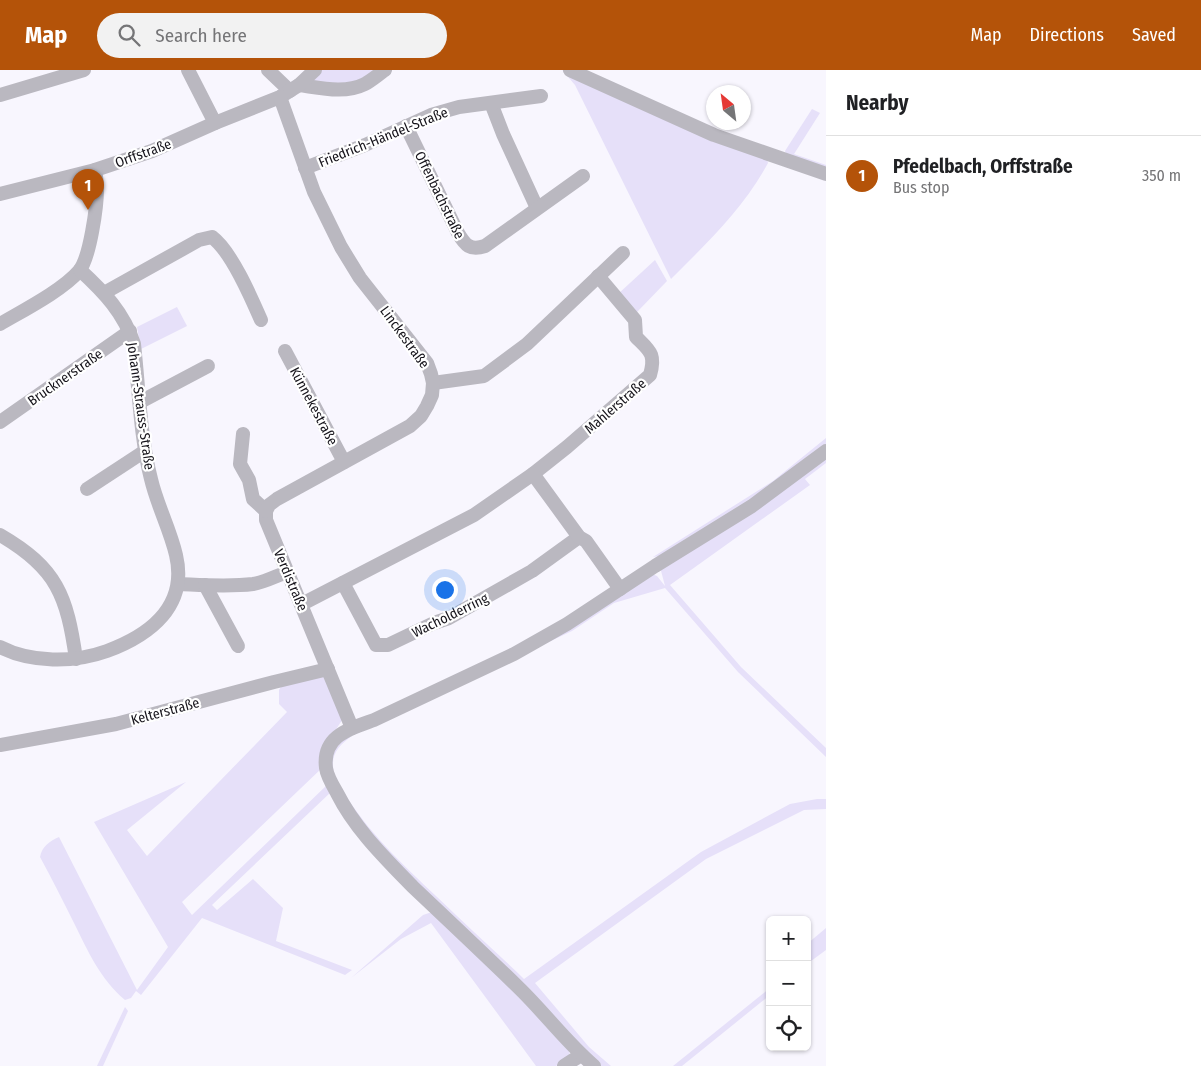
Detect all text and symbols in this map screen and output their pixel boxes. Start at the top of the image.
search box [97,13,447,58]
text: Map [25,21,67,49]
icon: search [115,21,143,49]
text: Search here [155,24,247,47]
text: Map [970,24,1002,46]
text: Directions [1030,24,1104,46]
text: Saved [1132,24,1176,46]
north arrow [706,85,751,130]
text: Nearby [846,90,908,116]
street label: Friedrich-Händel-Straße [316,104,450,171]
street label: Orffstraße [113,135,174,171]
street label: Offenbachstraße [411,149,468,242]
text: Pfedelbach, Orffstraße [893,155,1073,178]
text: 1 [859,166,865,185]
text: 350 m [1142,166,1181,185]
pin: 1 [72,169,104,210]
text: Bus stop [893,178,949,197]
street label: Linckestraße [376,303,433,372]
street label: Johann-Strauss-Straße [123,341,158,471]
street label: Brucknerstraße [25,345,106,410]
street label: Künnekestraße [286,364,341,448]
street label: Mahlerstraße [581,375,650,438]
street label: Verdistraße [270,547,311,614]
your location [432,577,458,603]
street label: Wacholderring [409,589,492,641]
street label: Kelterstraße [129,694,201,729]
map controls [766,916,811,1051]
button: + [766,916,811,961]
button: − [766,961,811,1006]
button: locate [766,1006,811,1051]

